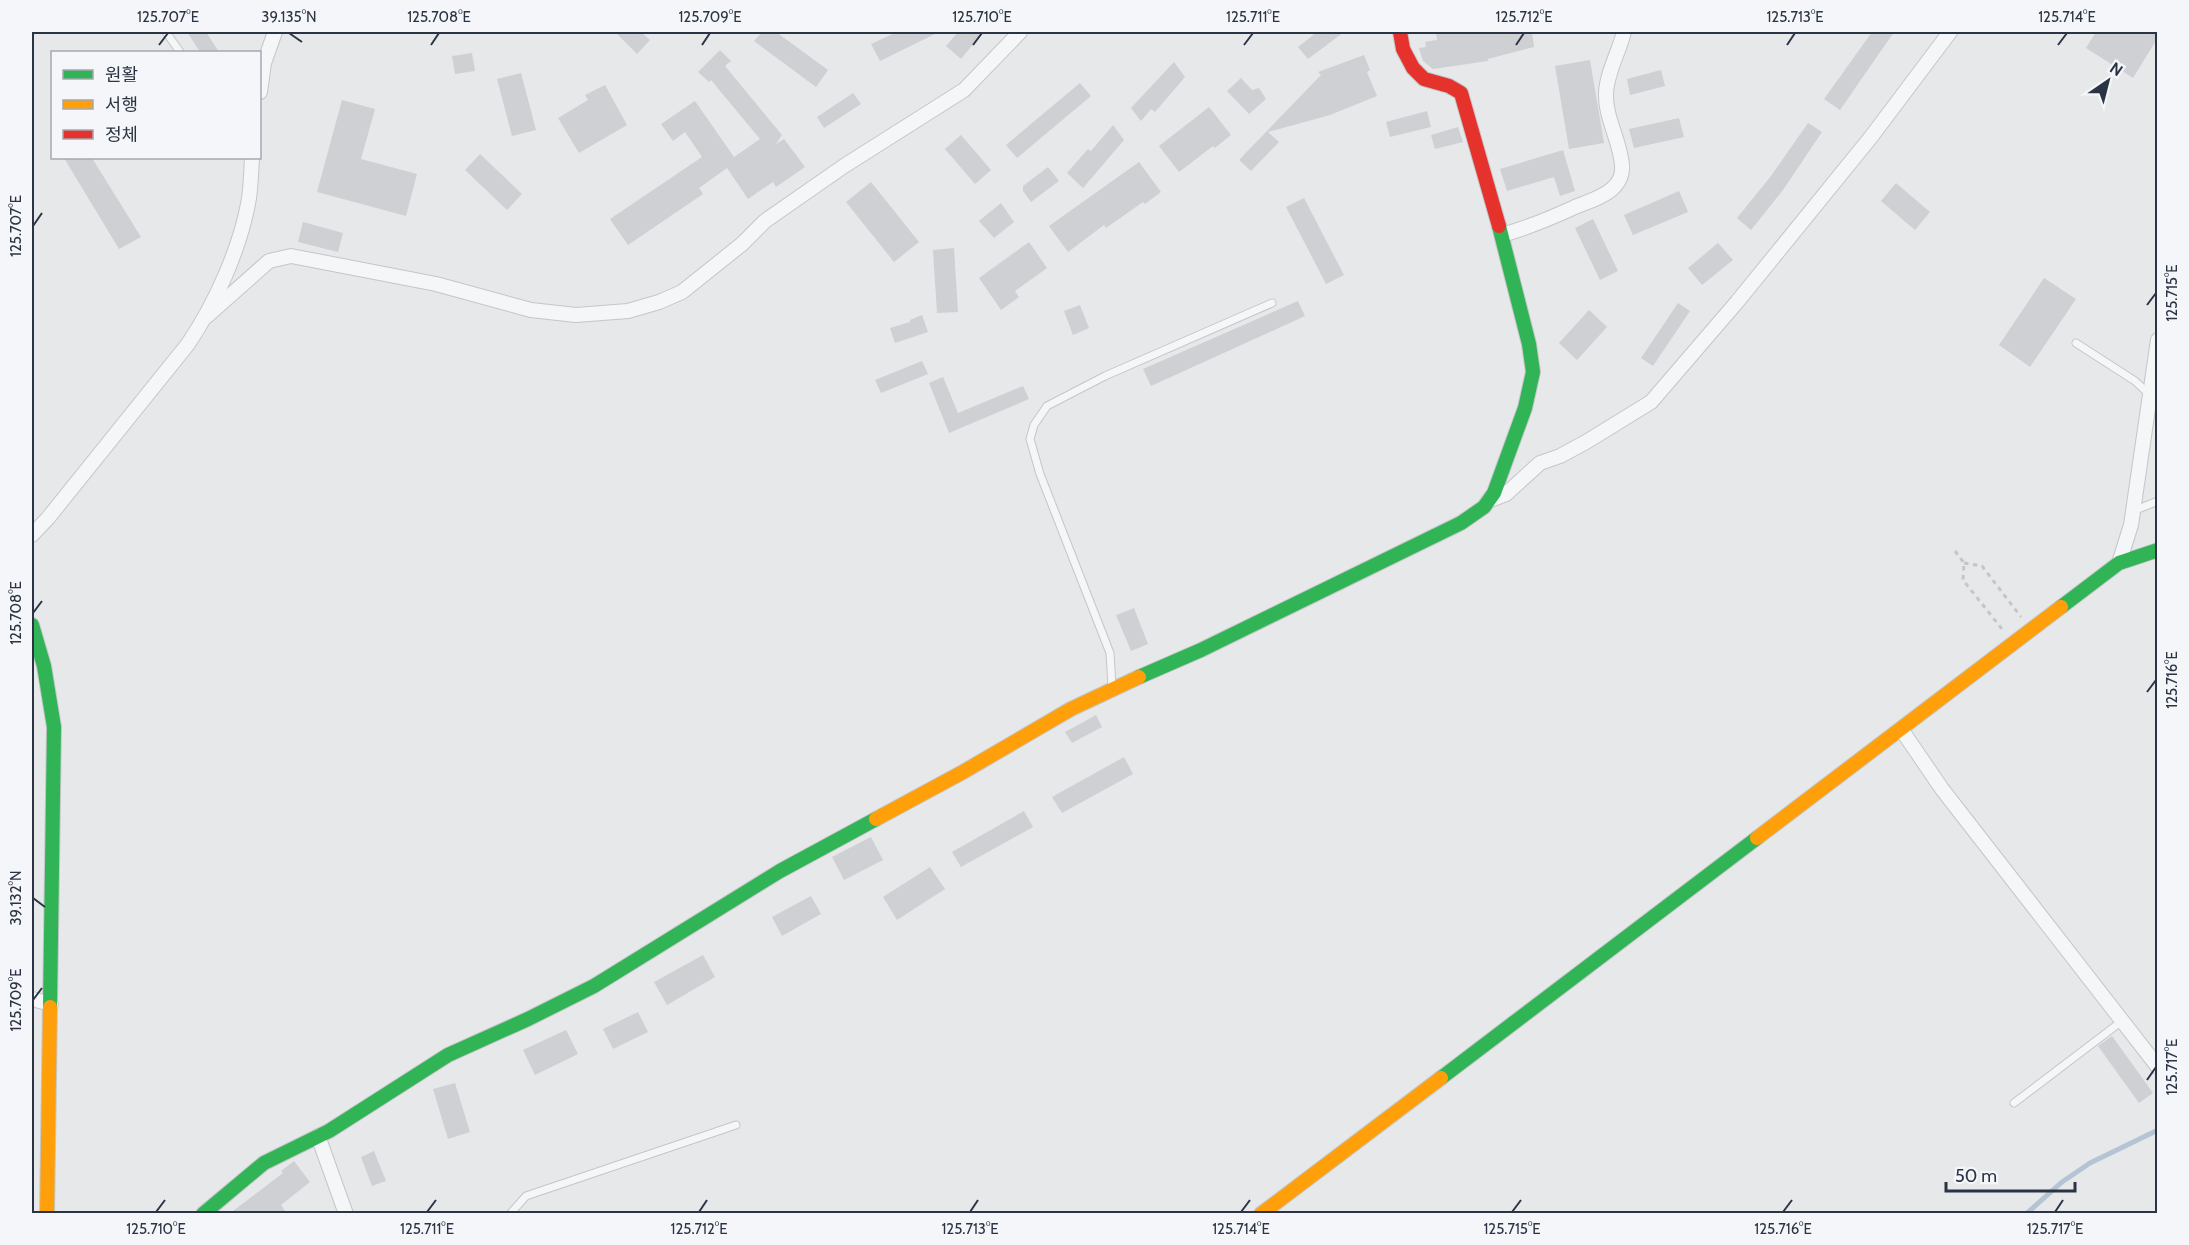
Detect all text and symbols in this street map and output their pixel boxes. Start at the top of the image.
text: 125.707°E [137,8,199,26]
text: 39.135°N [261,8,317,26]
text: 125.708°E [407,8,471,26]
text: 125.709°E [678,8,742,26]
text: 125.710°E [952,8,1012,26]
text: 125.711°E [1226,8,1280,26]
text: 125.712°E [1496,8,1552,26]
text: 125.713°E [1766,8,1824,26]
text: 125.714°E [2038,8,2096,26]
legend [51,51,261,159]
north arrow [2078,51,2138,111]
text: N [2106,58,2126,80]
text: 원활 [105,64,138,86]
text: 서행 [105,94,138,116]
text: 정체 [105,124,138,146]
text: 125.707°E [7,195,25,257]
text: 125.715°E [2163,264,2181,322]
text: 125.708°E [7,581,25,645]
text: 125.716°E [2163,651,2181,709]
text: 39.132°N [7,870,25,926]
text: 125.709°E [7,968,25,1032]
text: 125.717°E [2163,1039,2181,1095]
scale bar [1946,1155,2075,1193]
text: 50 m [1955,1165,1997,1187]
text: 125.710°E [126,1220,186,1238]
text: 125.711°E [400,1220,454,1238]
text: 125.712°E [671,1220,727,1238]
text: 125.713°E [941,1220,999,1238]
text: 125.714°E [1212,1220,1270,1238]
text: 125.715°E [1483,1220,1541,1238]
text: 125.716°E [1754,1220,1812,1238]
text: 125.717°E [2027,1220,2083,1238]

